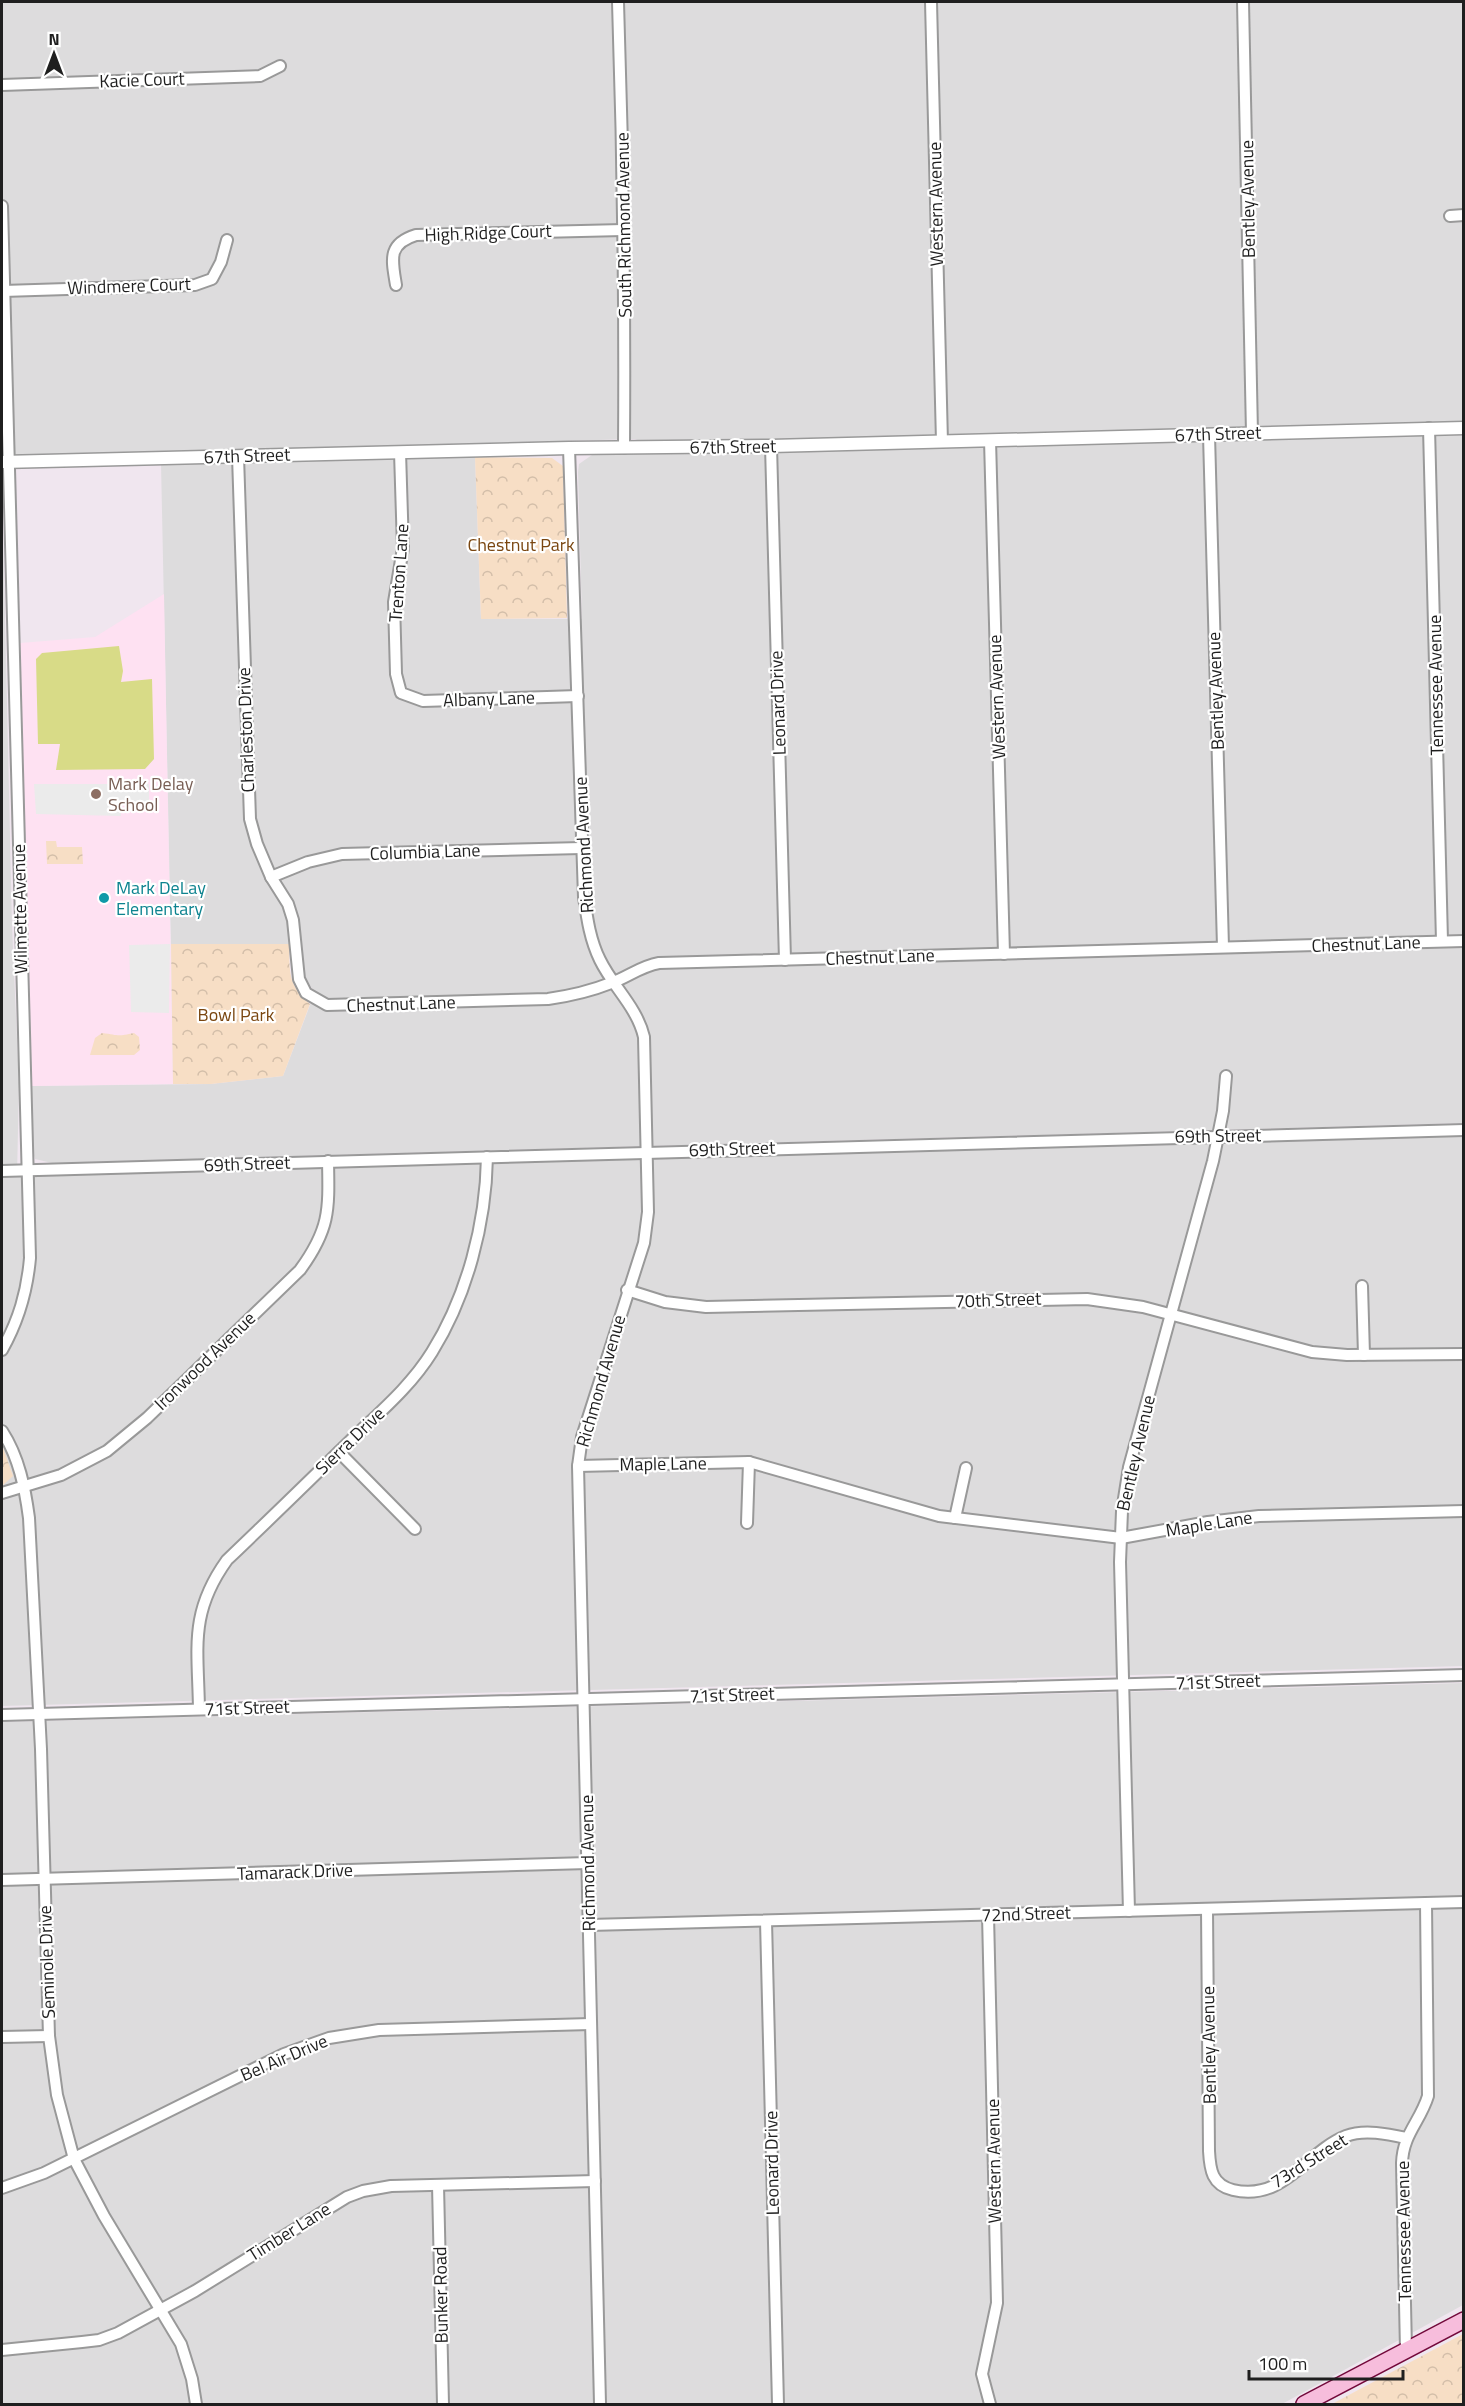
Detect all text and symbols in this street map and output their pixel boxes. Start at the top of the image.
north arrow [24,24,84,84]
text: N [48,27,60,51]
street label: Kacie Court [99,64,186,94]
street label: South Richmond Avenue [608,132,639,318]
street label: Bentley Avenue [1233,140,1262,258]
street label: Western Avenue [921,141,950,267]
street label: High Ridge Court [424,217,553,248]
street label: Windmere Court [67,270,192,301]
street label: 67th Street [1174,418,1262,449]
street label: 67th Street [690,432,777,461]
street label: 67th Street [203,440,291,471]
street label: Trenton Lane [382,523,415,623]
park label: Chestnut Park [467,531,575,558]
street label: Tennessee Avenue [1421,615,1450,755]
street label: Bentley Avenue [1200,632,1231,751]
street label: Western Avenue [981,634,1012,760]
street label: Leonard Drive [762,650,793,756]
street label: Charleston Drive [230,667,261,793]
street label: Albany Lane [443,683,535,714]
place label: Mark Delay School [108,770,194,818]
street label: Richmond Avenue [566,776,601,914]
marker: Mark Delay School [89,787,103,801]
street label: Columbia Lane [369,836,481,867]
street label: Wilmette Avenue [5,844,34,974]
place label: Mark DeLay Elementary [116,874,206,922]
marker: Mark DeLay Elementary [97,891,111,905]
street label: Chestnut Lane [1311,928,1421,959]
street label: Chestnut Lane [825,941,935,972]
street label: Chestnut Lane [346,988,456,1019]
park label: Bowl Park [198,1001,275,1028]
street label: 69th Street [1175,1121,1262,1150]
street label: 69th Street [688,1133,776,1164]
street label: 69th Street [203,1148,291,1179]
street label: 70th Street [954,1284,1042,1315]
street label: Ironwood Avenue [148,1305,262,1416]
street label: Richmond Avenue [569,1312,632,1450]
street label: Bentley Avenue [1109,1392,1162,1513]
street label: Sierra Drive [309,1401,391,1481]
street label: Maple Lane [619,1449,707,1478]
street label: Maple Lane [1164,1503,1254,1544]
street label: 71st Street [1175,1666,1262,1696]
street label: 71st Street [689,1679,776,1709]
street label: 71st Street [204,1692,291,1722]
street label: Richmond Avenue [573,1795,602,1932]
street label: Tamarack Drive [237,1856,353,1887]
street label: 72nd Street [981,1898,1072,1929]
street label: Seminole Drive [31,1905,62,2019]
street label: Bentley Avenue [1194,1986,1223,2104]
street label: Bel Air Drive [236,2027,332,2088]
street label: Western Avenue [979,2098,1008,2224]
street label: Leonard Drive [757,2110,786,2216]
street label: 73rd Street [1265,2126,1353,2195]
street label: Tennessee Avenue [1389,2161,1418,2301]
street label: Timber Lane [242,2195,336,2268]
street label: Bunker Road [426,2246,455,2344]
scale bar [1249,2343,1404,2381]
text: 100 m [1258,2350,1307,2377]

